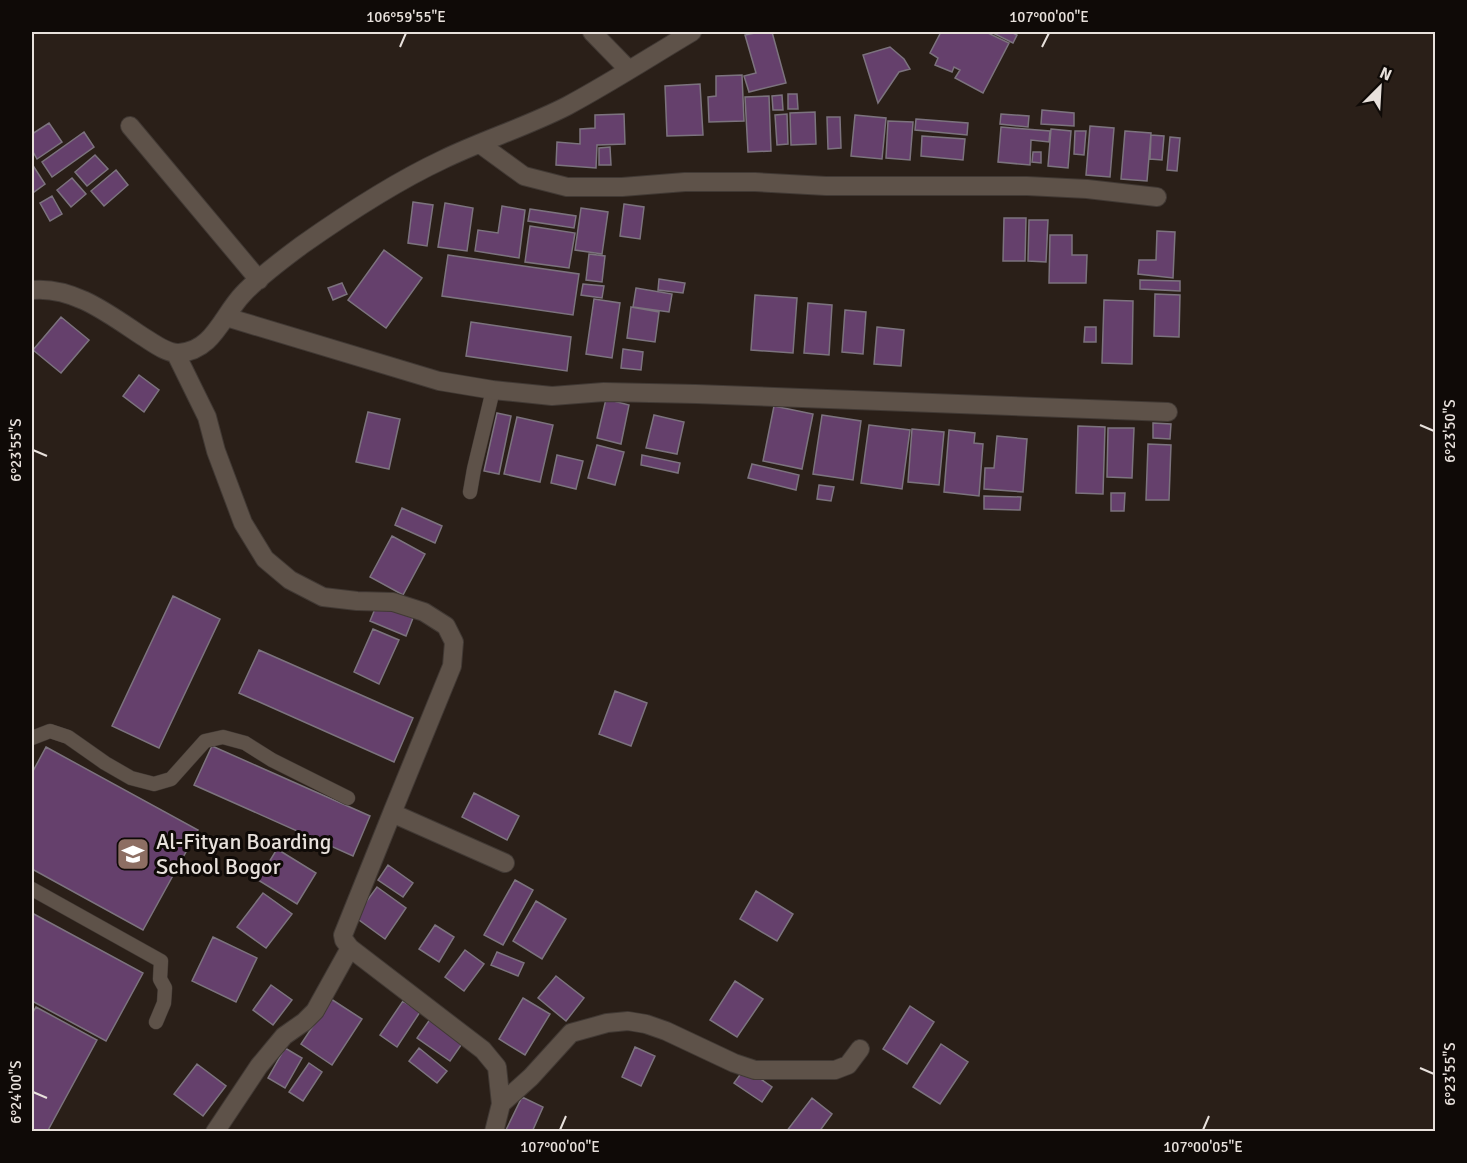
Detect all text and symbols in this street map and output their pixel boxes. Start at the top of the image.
text: 106°59'55"E [366,8,446,26]
text: 107°00'00"E [1009,8,1089,26]
north arrow [1350,57,1410,117]
text: N [1377,63,1395,86]
text: 6°23'50"S [1441,399,1459,463]
text: 6°23'55"S [7,418,25,482]
place label: Al-Fityan Boarding School Bogor [156,828,331,880]
school or university icon: Al-Fityan Boarding School Bogor [115,836,151,872]
text: 6°23'55"S [1441,1042,1459,1106]
text: 6°24'00"S [7,1060,25,1124]
text: 107°00'00"E [520,1138,600,1156]
text: 107°00'05"E [1163,1138,1243,1156]

